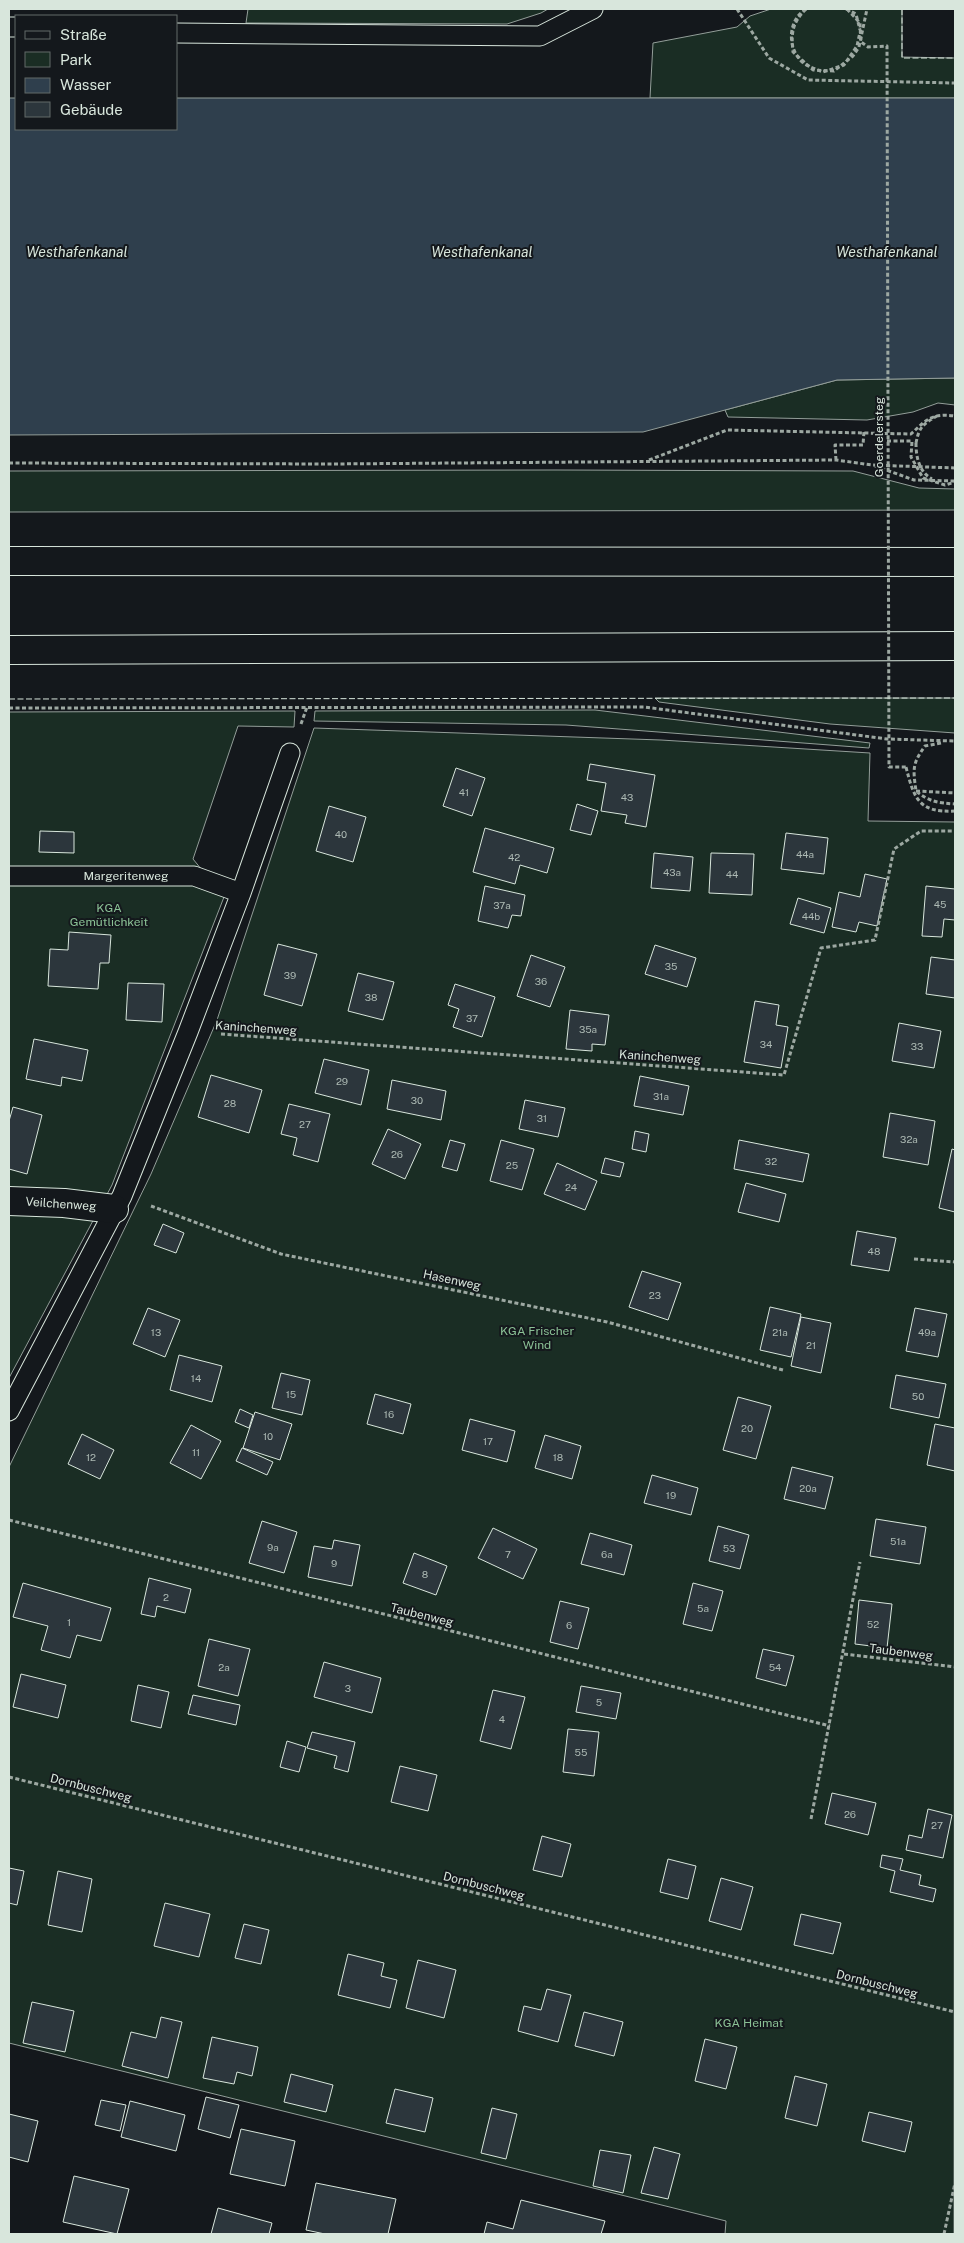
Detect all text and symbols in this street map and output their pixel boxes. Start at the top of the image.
legend [15,15,178,130]
text: Straße [60,26,107,43]
text: Park [60,51,92,68]
text: Wasser [60,76,112,93]
text: Gebäude [60,101,123,118]
water label: Westhafenkanal [26,244,128,260]
water label: Westhafenkanal [431,244,533,260]
water label: Westhafenkanal [836,244,938,260]
street label: Goerdelersteg [872,397,886,477]
house number: 41 [459,786,469,798]
house number: 43 [621,791,633,803]
house number: 40 [335,828,347,840]
house number: 44a [796,848,814,860]
house number: 42 [508,851,520,863]
house number: 43a [663,866,681,878]
house number: 44 [726,868,738,880]
street label: Margeritenweg [84,869,168,883]
house number: 45 [934,898,946,910]
house number: 37a [493,899,511,911]
park label: KGA Gemütlichkeit [70,901,149,929]
house number: 44b [802,910,820,922]
house number: 35 [665,960,677,972]
house number: 39 [284,969,296,981]
house number: 36 [535,975,547,987]
house number: 38 [365,991,377,1003]
house number: 37 [466,1012,478,1024]
street label: Kaninchenweg [215,1018,297,1038]
house number: 35a [579,1023,597,1035]
house number: 34 [760,1038,772,1050]
house number: 33 [911,1040,923,1052]
street label: Kaninchenweg [619,1047,701,1067]
house number: 29 [336,1075,348,1087]
house number: 31a [653,1090,669,1102]
house number: 30 [411,1094,423,1106]
house number: 28 [224,1097,236,1109]
house number: 31 [537,1112,547,1124]
house number: 27 [299,1118,311,1130]
house number: 32a [900,1133,918,1145]
house number: 26 [391,1148,403,1160]
house number: 32 [765,1155,777,1167]
house number: 25 [506,1159,518,1171]
house number: 24 [565,1181,577,1193]
street label: Veilchenweg [25,1195,97,1213]
house number: 48 [868,1245,880,1257]
street label: Hasenweg [422,1267,482,1293]
house number: 23 [649,1289,661,1301]
park label: KGA Frischer Wind [500,1324,574,1352]
house number: 13 [151,1326,161,1338]
house number: 21a [772,1326,788,1338]
house number: 49a [918,1326,936,1338]
house number: 21 [806,1339,816,1351]
house number: 14 [191,1372,201,1384]
house number: 15 [286,1388,296,1400]
house number: 50 [912,1390,924,1402]
house number: 16 [384,1408,394,1420]
house number: 20 [741,1422,753,1434]
house number: 10 [263,1430,273,1442]
house number: 17 [483,1435,493,1447]
house number: 11 [192,1446,200,1458]
house number: 12 [86,1451,96,1463]
house number: 18 [553,1451,563,1463]
house number: 20a [799,1482,817,1494]
house number: 19 [666,1489,676,1501]
house number: 51a [890,1535,906,1547]
house number: 9a [267,1541,279,1553]
house number: 53 [723,1542,735,1554]
house number: 7 [505,1548,511,1560]
house number: 6a [601,1548,613,1560]
house number: 9 [331,1557,337,1569]
house number: 8 [422,1568,428,1580]
house number: 2 [163,1591,169,1603]
street label: Taubenweg [389,1600,455,1630]
house number: 5a [697,1602,709,1614]
house number: 1 [67,1616,71,1628]
house number: 52 [867,1618,879,1630]
house number: 6 [566,1619,572,1631]
street label: Taubenweg [868,1641,934,1663]
house number: 2a [218,1661,230,1673]
house number: 54 [769,1661,781,1673]
house number: 3 [345,1682,351,1694]
house number: 5 [596,1696,602,1708]
house number: 4 [499,1713,505,1725]
house number: 55 [575,1746,587,1758]
street label: Dornbuschweg [49,1771,133,1805]
house number: 26 [844,1808,856,1820]
house number: 27 [931,1819,943,1831]
street label: Dornbuschweg [442,1869,526,1903]
street label: Dornbuschweg [835,1967,919,2001]
park label: KGA Heimat [715,2016,784,2030]

